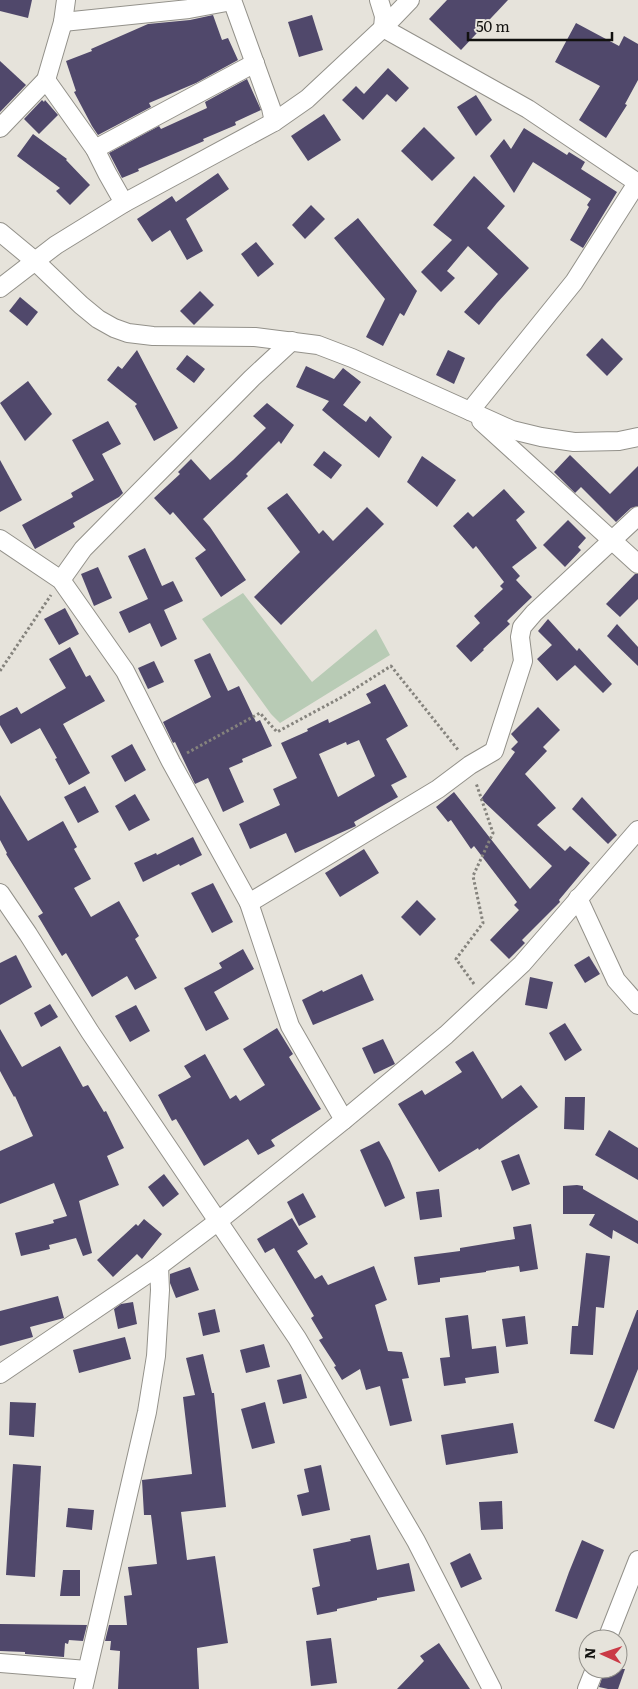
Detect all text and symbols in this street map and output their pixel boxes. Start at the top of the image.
scale bar [468,10,612,42]
text: 50 m [476,14,510,37]
north arrow [578,1629,628,1679]
text: N [579,1647,599,1660]

